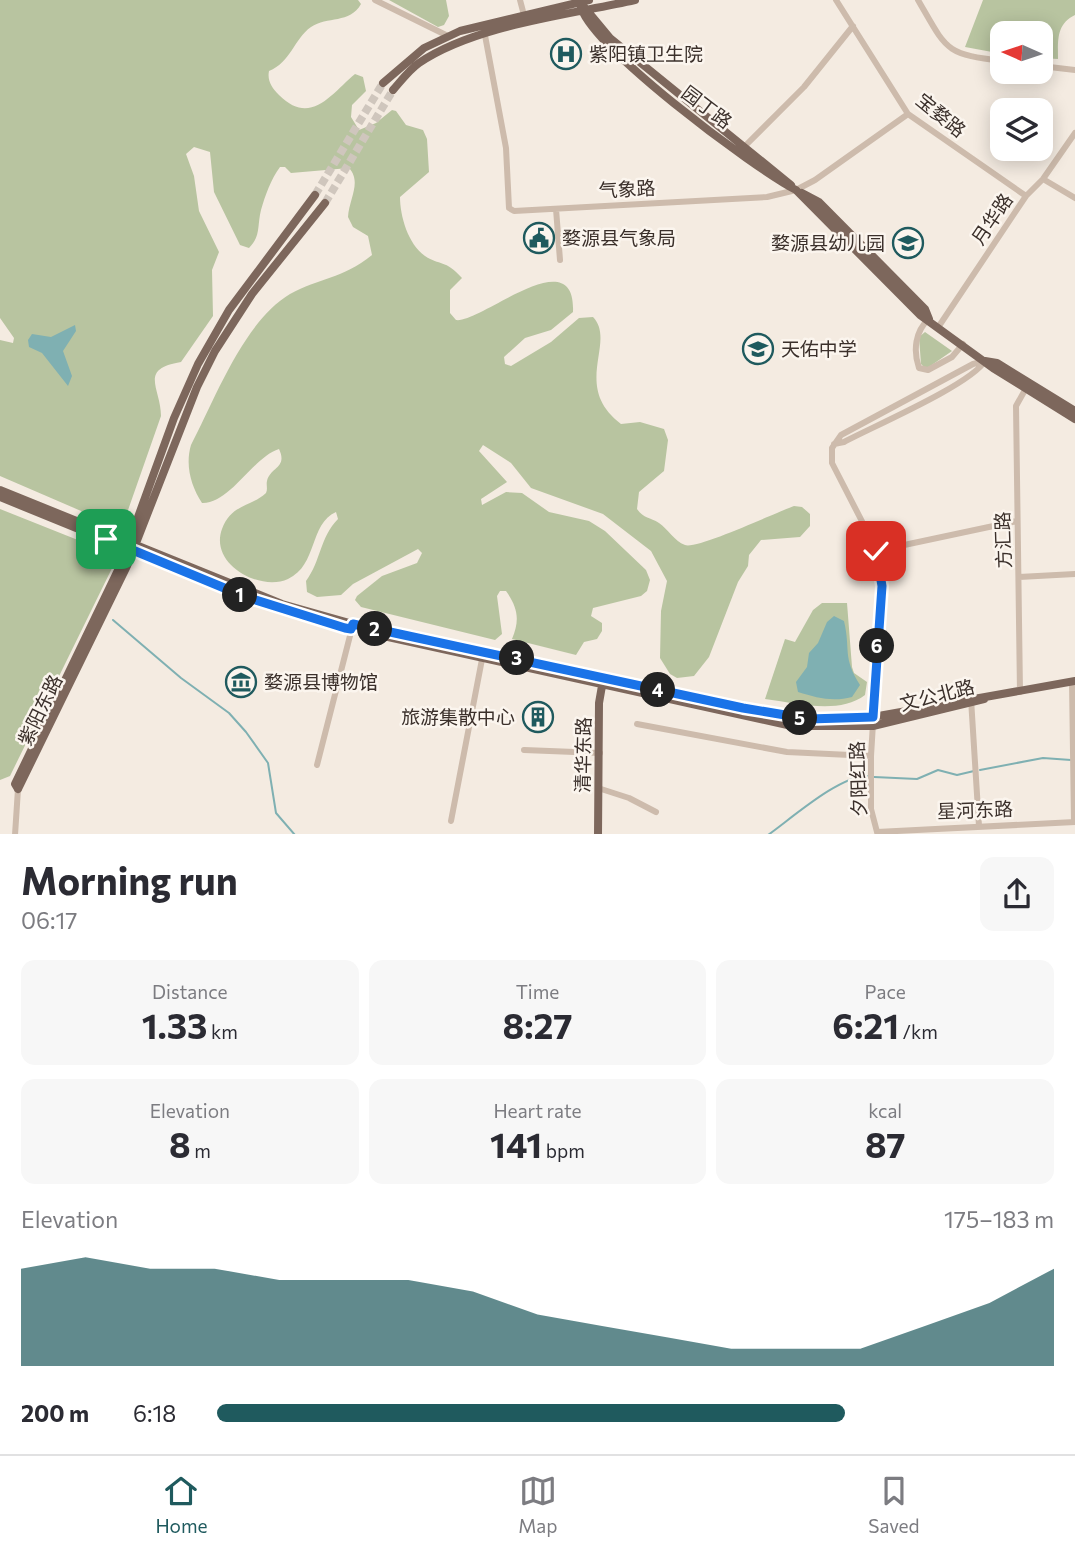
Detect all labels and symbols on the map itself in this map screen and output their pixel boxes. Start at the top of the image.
north arrow [990,21,1054,84]
hospital icon: 紫阳镇卫生院 [549,37,583,71]
place label: 紫阳镇卫生院 [589,42,703,65]
street label: 园丁路 [678,80,737,133]
street label: 宝婺路 [912,88,971,141]
street label: 气象路 [598,176,656,201]
street label: 月华路 [966,189,1017,249]
public building icon: 婺源县气象局 [522,221,556,255]
place label: 婺源县气象局 [562,226,676,249]
school or university icon: 婺源县幼儿园 [891,226,925,260]
place label: 婺源县幼儿园 [771,231,885,254]
school or university icon: 天佑中学 [741,332,775,366]
place label: 天佑中学 [781,337,857,360]
pin [76,509,136,569]
street label: 方汇路 [990,511,1015,569]
pin [846,521,906,581]
pin: 1 [222,578,258,612]
pin: 2 [358,612,392,646]
pin: 6 [860,628,894,664]
pin: 3 [500,640,534,676]
museum icon: 婺源县博物馆 [224,665,258,699]
place label: 婺源县博物馆 [264,670,378,693]
street label: 紫阳东路 [13,671,67,749]
pin: 4 [640,672,676,708]
street label: 文公北路 [897,674,977,715]
building icon: 旅游集散中心 [521,700,555,734]
pin: 5 [782,700,818,736]
place label: 旅游集散中心 [401,705,515,728]
street label: 清华东路 [570,717,595,793]
street label: 夕阳红路 [845,741,870,817]
street label: 星河东路 [937,797,1013,822]

